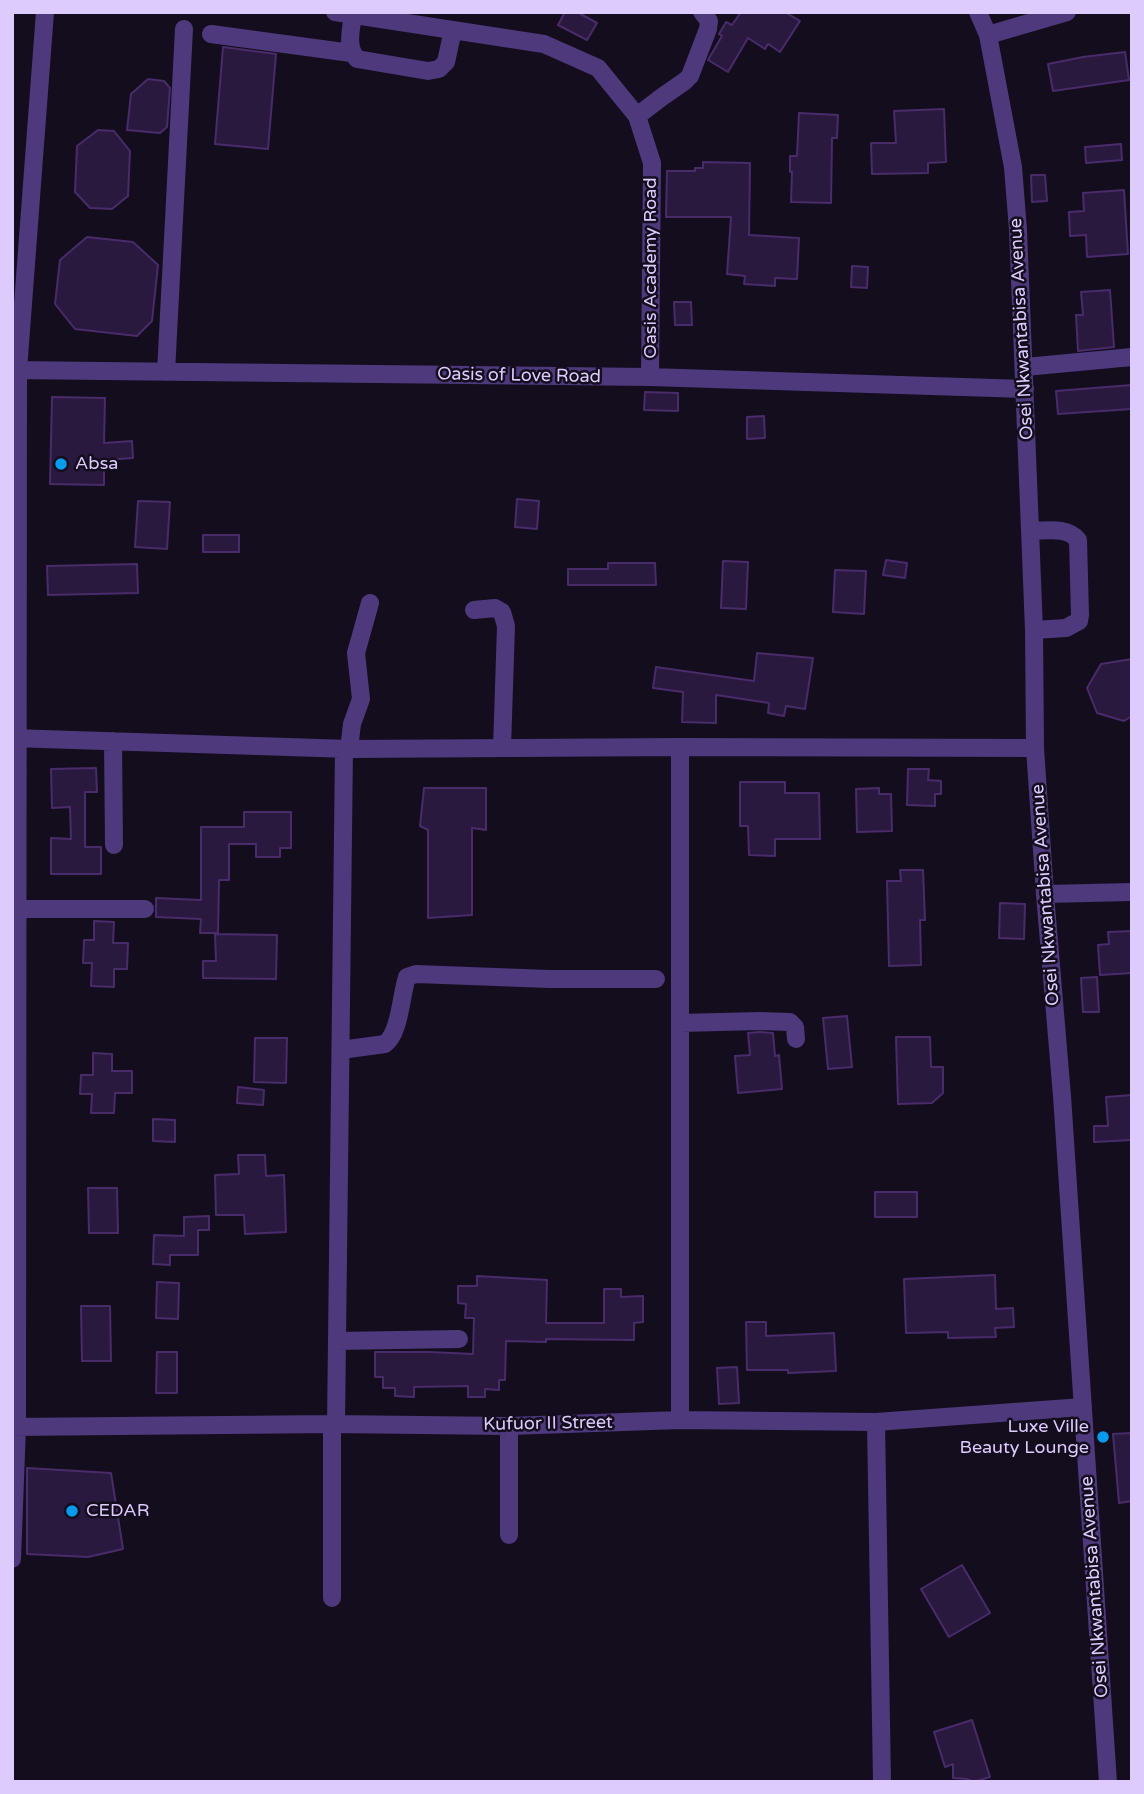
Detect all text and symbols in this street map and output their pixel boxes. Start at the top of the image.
street label: Oasis Academy Road [640,177,662,359]
street label: Osei Nkwantabisa Avenue [1005,217,1039,441]
street label: Oasis of Love Road [437,364,601,388]
place label: Absa [75,453,118,475]
marker: Absa [53,456,69,472]
street label: Osei Nkwantabisa Avenue [1027,783,1065,1007]
street label: Kufuor II Street [483,1412,613,1436]
place label: Luxe Ville Beauty Lounge [960,1416,1089,1458]
marker: Luxe Ville Beauty Lounge [1095,1429,1111,1445]
street label: Osei Nkwantabisa Avenue [1076,1475,1114,1699]
place label: CEDAR [86,1500,149,1522]
marker: CEDAR [64,1503,80,1519]

